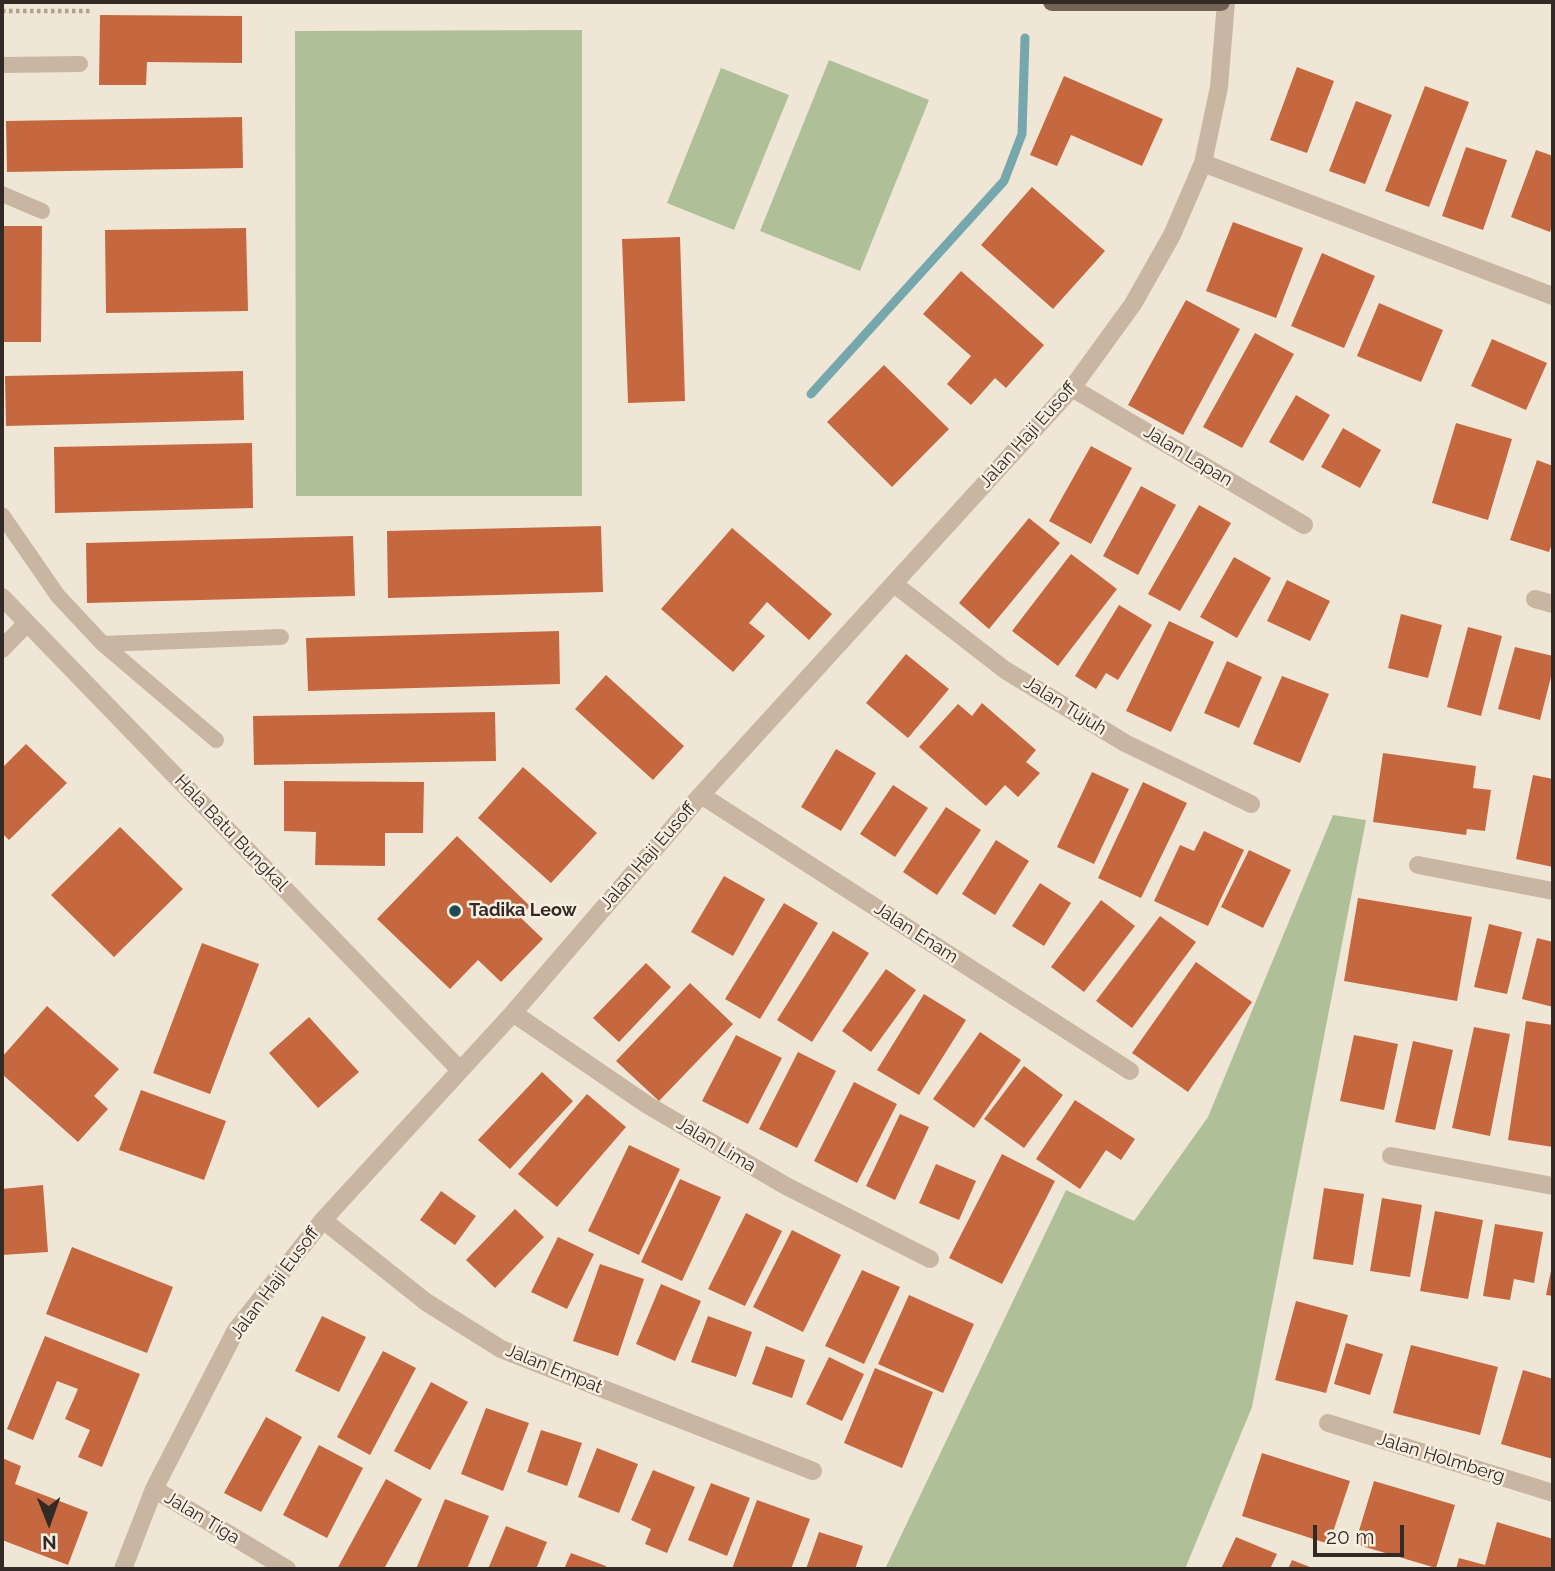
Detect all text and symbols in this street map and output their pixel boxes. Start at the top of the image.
street label: Jalan Haji Eusoff [975,378,1081,492]
street label: Jalan Lapan [1140,421,1236,491]
street label: Jalan Tujuh [1020,672,1110,740]
street label: Hala Batu Bungkal [170,770,292,896]
street label: Jalan Haji Eusoff [596,798,700,914]
street label: Jalan Enam [870,898,962,968]
place label: Tadika Leow [469,900,577,922]
marker: Tadika Leow [447,903,463,919]
street label: Jalan Lima [672,1113,760,1177]
street label: Jalan Haji Eusoff [226,1223,324,1343]
street label: Jalan Empat [502,1340,606,1398]
street label: Jalan Holmberg [1375,1428,1507,1488]
north arrow [14,1487,84,1557]
street label: Jalan Tiga [160,1487,244,1549]
scale bar [1317,1512,1408,1556]
text: 20 m [1326,1524,1374,1549]
text: N [42,1532,57,1554]

